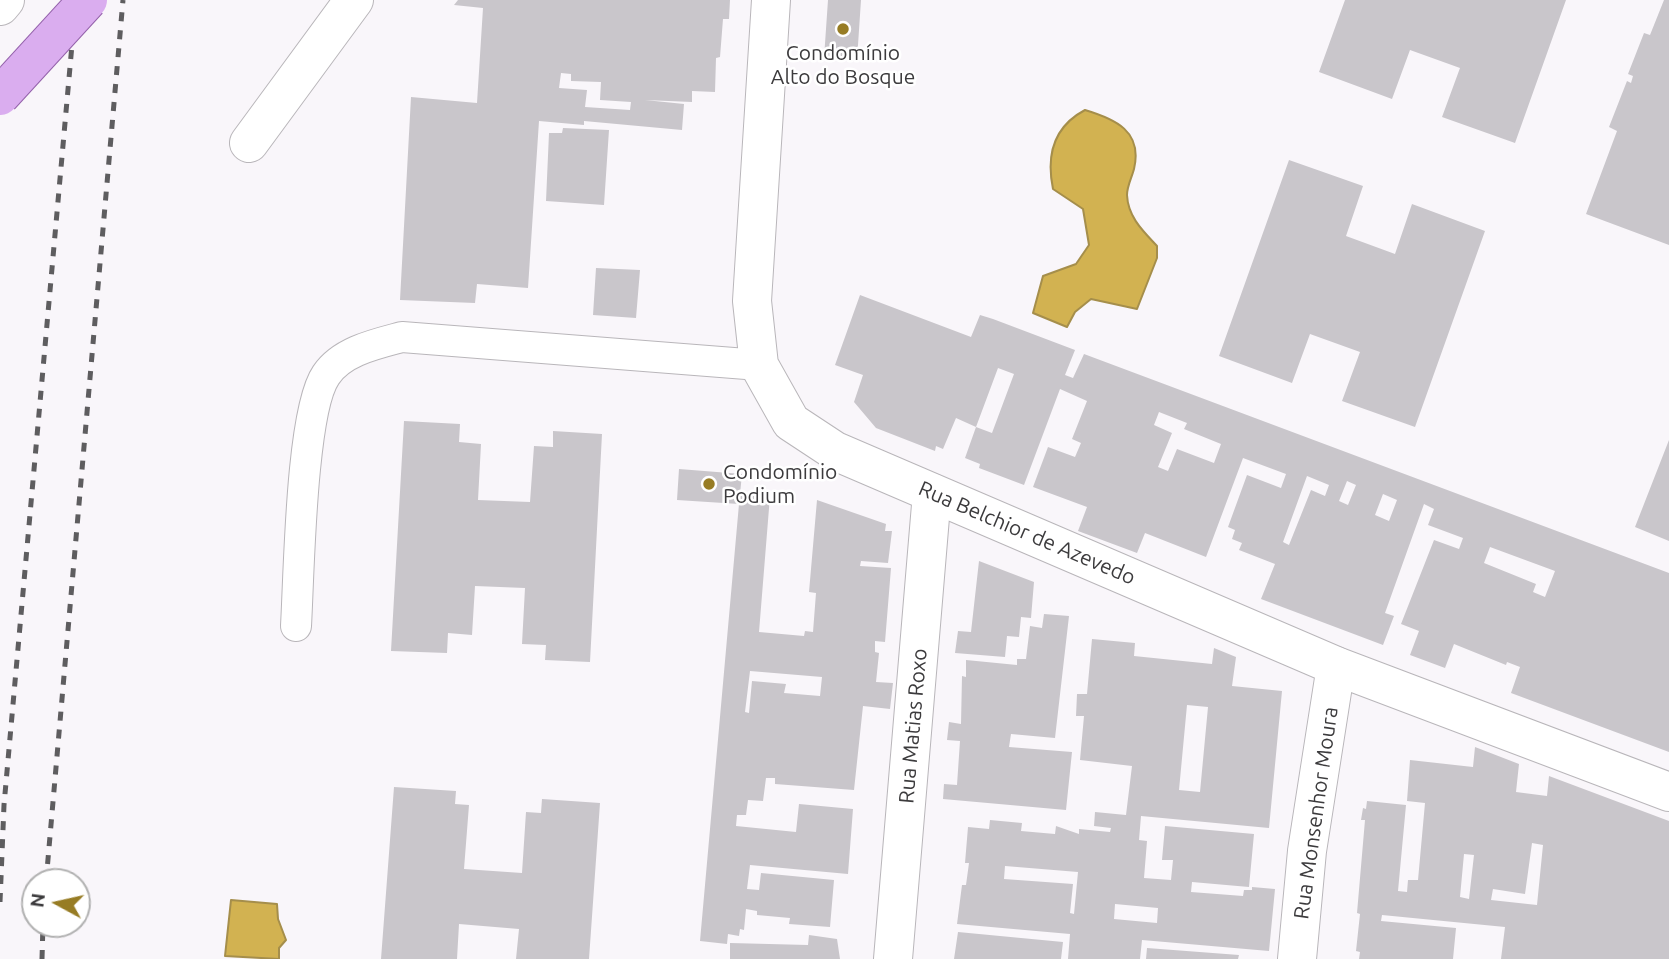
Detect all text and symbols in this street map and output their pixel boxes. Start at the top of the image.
marker: Condomínio Alto do Bosque [835,21,851,37]
place label: Condomínio Alto do Bosque [771,40,915,90]
place label: Condomínio Podium [723,459,837,509]
marker: Condomínio Podium [701,476,717,492]
street label: Rua Belchior de Azevedo [915,476,1139,590]
street label: Rua Matias Roxo [894,647,932,805]
street label: Rua Monsenhor Moura [1289,705,1343,921]
north arrow [21,868,91,938]
text: N [25,892,49,909]

